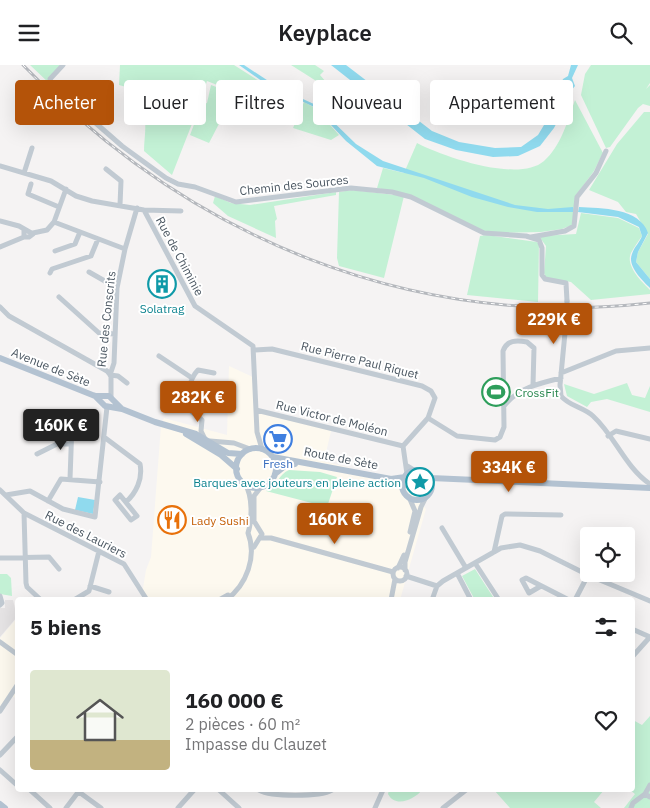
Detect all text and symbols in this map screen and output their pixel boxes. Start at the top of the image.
text: Keyplace [278,18,372,47]
icon: menu [15,19,43,47]
icon: search [607,19,635,47]
chip: Acheter [15,80,114,125]
chip: Louer [124,80,206,125]
chip: Filtres [216,80,303,125]
chip: Nouveau [313,80,420,125]
chip: Appartement [430,80,573,125]
street label: Chemin des Sources [239,172,349,198]
street label: Rue de Chiminie [153,214,207,298]
building icon: Solatrag [147,269,177,299]
street label: Rue des Conscrits [93,270,119,368]
place label: Solatrag [140,301,185,316]
pin: 229K € [513,303,595,345]
text: 229K € [527,309,581,329]
street label: Rue Pierre Paul Riquet [300,338,420,382]
street label: Avenue de Sète [9,344,93,390]
sports icon: CrossFit [481,377,511,407]
pin: 282K € [157,381,239,423]
place label: CrossFit [515,385,559,400]
text: 282K € [171,387,225,407]
street label: Rue Victor de Moléon [275,397,389,439]
pin: 160K € [20,409,102,451]
text: 160K € [34,415,88,435]
supermarket icon: Fresh [263,424,293,454]
street label: Route de Sète [303,443,380,473]
pin: 334K € [468,451,550,493]
place label: Fresh [263,456,293,471]
text: 334K € [482,457,536,477]
place icon: Barques avec jouteurs en pleine action [405,467,435,497]
place label: Barques avec jouteurs en pleine action [193,475,401,490]
pin: 160K € [294,503,376,545]
restaurant icon: Lady Sushi [157,505,187,535]
street label: Rue des Lauriers [43,507,129,561]
text: 160K € [308,509,362,529]
place label: Lady Sushi [191,513,249,528]
map controls [580,527,635,582]
button: locate [580,527,635,582]
text: 5 biens [30,613,101,641]
icon: filters [592,613,620,641]
text: 160 000 € [185,686,284,714]
icon: home [70,690,130,750]
icon: heart [592,706,620,734]
text: 2 pièces · 60 m² [185,714,300,734]
text: Impasse du Clauzet [185,734,327,754]

